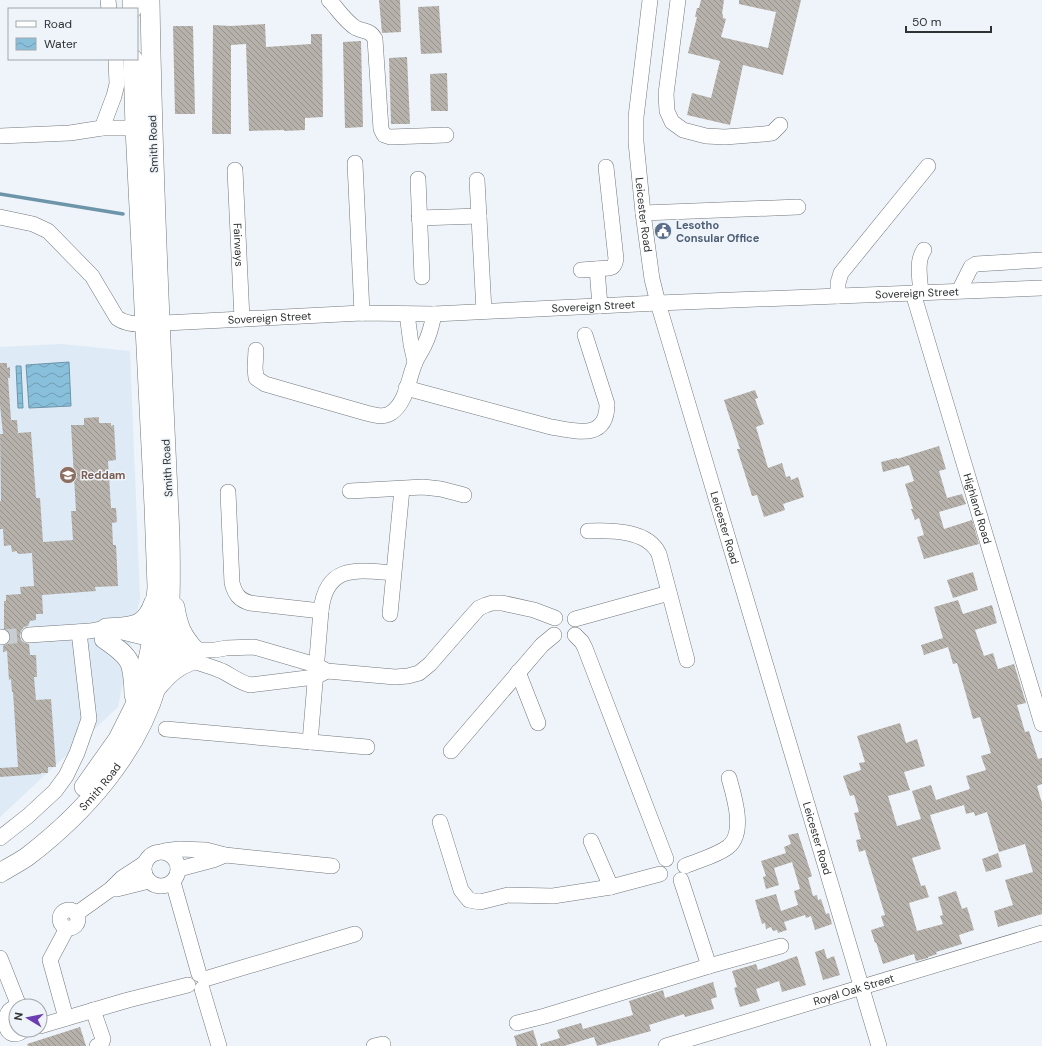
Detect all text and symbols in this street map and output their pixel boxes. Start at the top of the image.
legend [8,8,138,60]
scale bar [906,8,991,34]
text: 50 m [912,14,941,30]
text: Road [44,16,72,32]
text: Water [44,36,78,52]
street label: Smith Road [145,115,161,173]
street label: Leicester Road [633,177,655,253]
place label: Lesotho Consular Office [676,218,760,245]
public building icon: Lesotho Consular Office [653,221,673,241]
street label: Fairways [231,223,247,267]
street label: Sovereign Street [875,284,959,302]
street label: Sovereign Street [551,297,635,315]
street label: Sovereign Street [227,309,312,327]
street label: Smith Road [158,439,176,497]
school or university icon: Reddam [58,465,78,485]
place label: Reddam [81,468,125,482]
street label: Highland Road [960,472,995,546]
street label: Leicester Road [707,490,742,566]
street label: Smith Road [76,760,124,814]
street label: Leicester Road [800,800,835,877]
street label: Royal Oak Street [812,971,896,1008]
north arrow [8,998,48,1038]
text: N [11,1011,26,1021]

